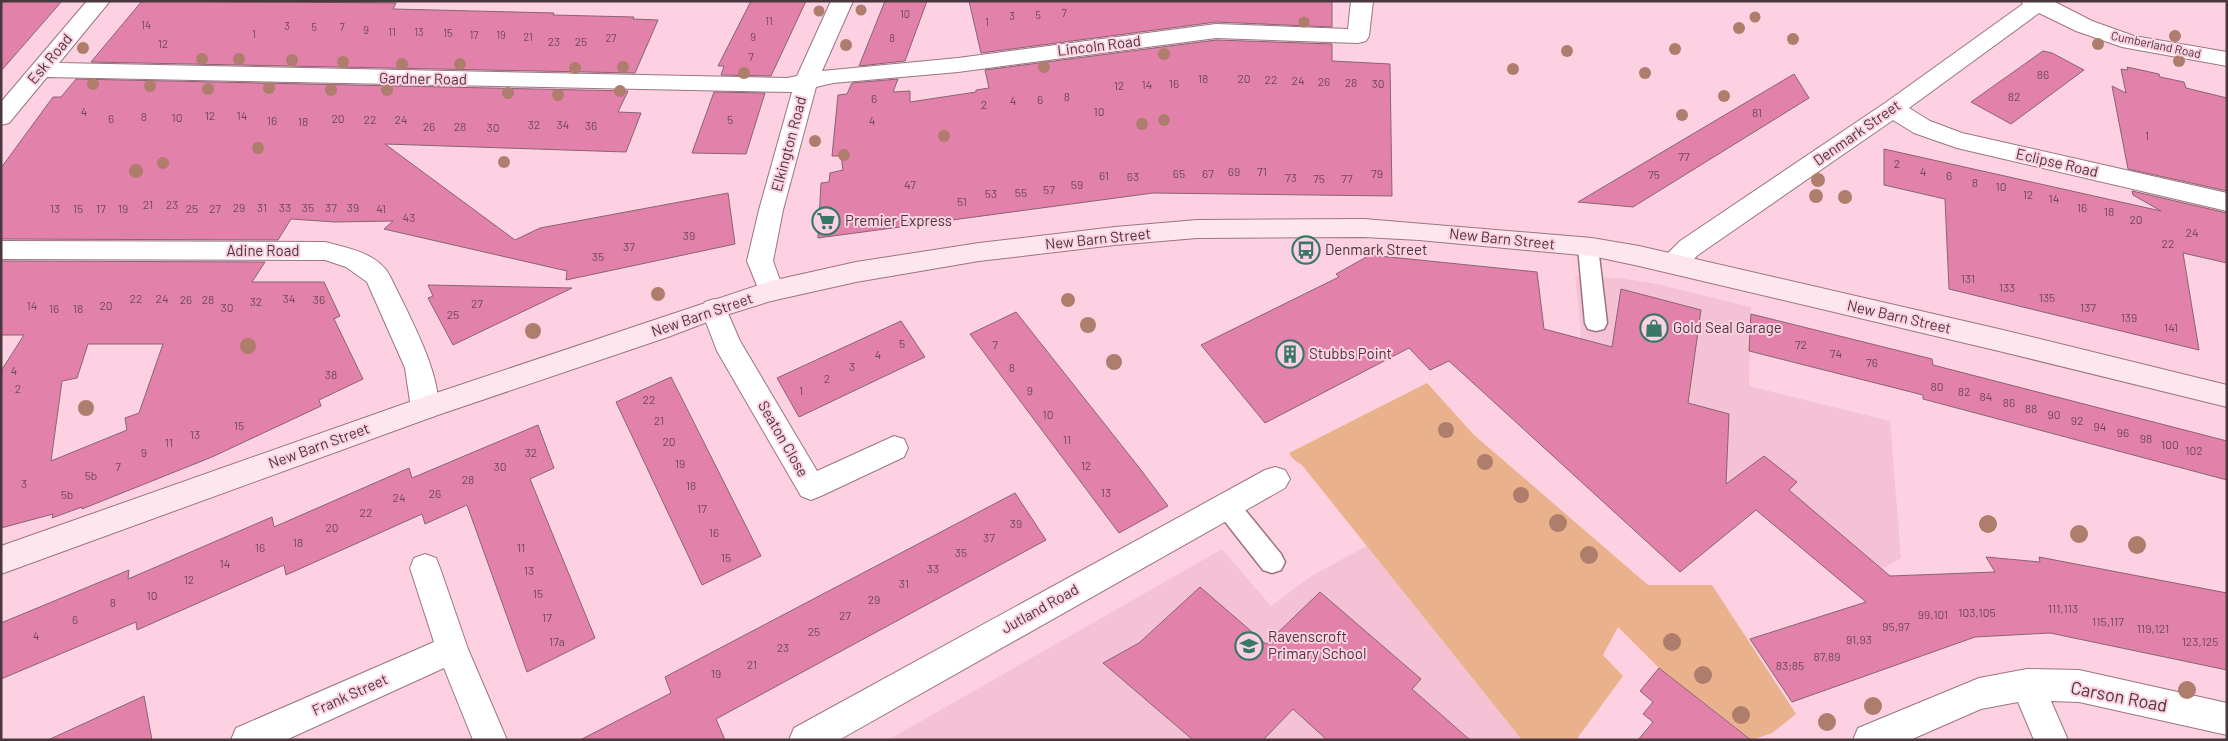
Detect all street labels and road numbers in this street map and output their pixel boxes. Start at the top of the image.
street label: Cumberland Road [2110,28,2202,60]
street label: Esk Road [23,30,75,87]
street label: Lincoln Road [1056,31,1142,59]
street label: Gardner Road [379,68,467,88]
street label: Elkington Road [767,94,809,193]
street label: Denmark Street [1809,95,1904,169]
street label: Eclipse Road [2014,144,2100,180]
street label: New Barn Street [1044,224,1152,253]
street label: New Barn Street [1448,224,1556,253]
street label: Adine Road [226,241,300,259]
street label: New Barn Street [649,288,755,340]
street label: New Barn Street [1845,295,1953,337]
street label: Seaton Close [755,397,813,480]
street label: New Barn Street [266,418,372,472]
street label: Jutland Road [998,580,1081,637]
street label: Frank Street [309,669,390,719]
street label: Carson Road [2069,676,2169,716]

